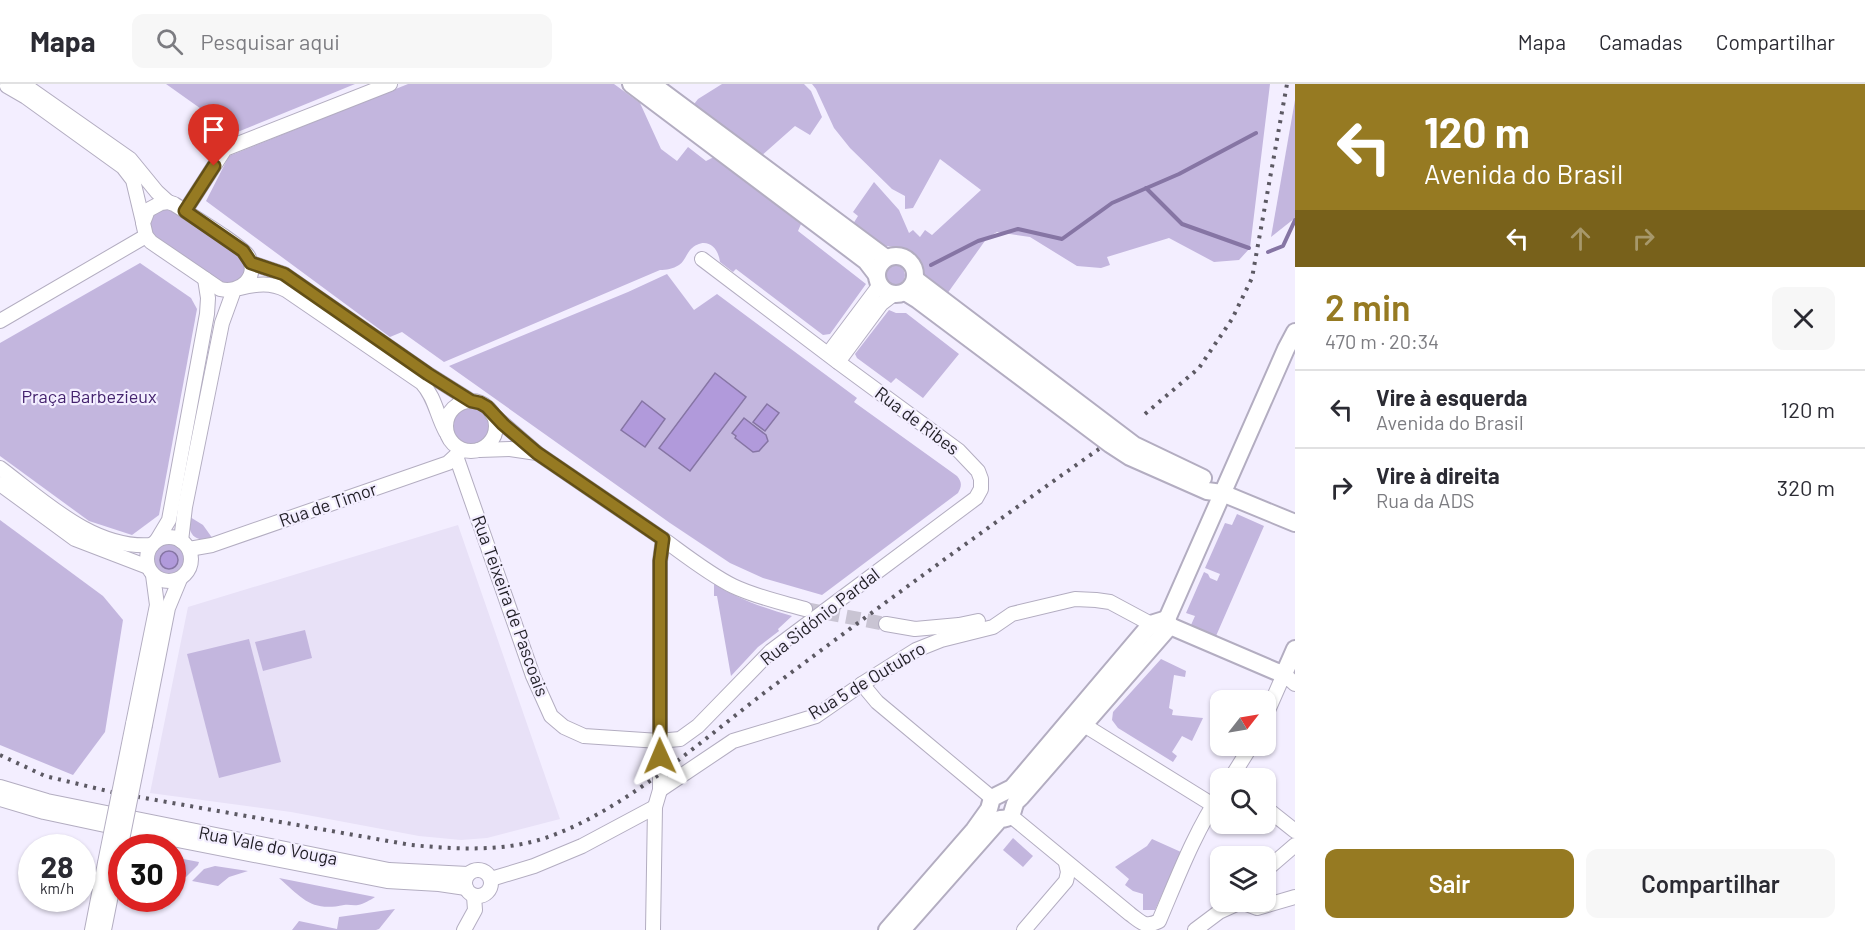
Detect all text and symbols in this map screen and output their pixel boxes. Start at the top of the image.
search box [132,14,552,68]
text: Mapa [30,24,96,58]
icon: search [153,25,186,58]
text: Pesquisar aqui [201,28,340,54]
text: Mapa [1518,29,1566,54]
text: Camadas [1599,29,1683,54]
text: Compartilhar [1716,29,1835,54]
pin [188,104,239,166]
text: 120 m [1424,106,1530,156]
icon: left [1325,108,1403,186]
icon: arrive [197,113,230,146]
text: Avenida do Brasil [1424,157,1623,189]
icon: left [1501,222,1534,255]
icon: ahead [1564,222,1597,255]
icon: right [1627,222,1660,255]
text: 2 min [1325,285,1411,328]
button: close [1772,287,1835,350]
text: 470 m · 20:34 [1325,329,1439,353]
street label: Rua de Ribes [871,381,964,459]
text: Vire à esquerda [1376,384,1527,410]
park label: Praça Barbezieux [21,385,157,407]
icon: left [1325,393,1358,426]
text: 120 m [1780,396,1835,422]
text: Avenida do Brasil [1376,410,1524,434]
text: Vire à direita [1376,462,1500,488]
icon: right [1325,471,1358,504]
text: 320 m [1777,474,1835,500]
street label: Rua de Timor [276,477,380,531]
text: Rua da ADS [1376,488,1475,512]
street label: Rua Teixeira de Pascoais [468,512,554,699]
street label: Rua Sidónio Pardal [755,563,883,670]
street label: Rua 5 de Outubro [804,637,929,724]
north arrow [1210,690,1276,756]
map controls [1210,690,1276,912]
position arrow [628,724,692,788]
button: search [1210,768,1276,834]
street label: Rua Vale do Vouga [197,821,339,869]
speed limit sign: 30 [108,834,186,912]
button: layers [1210,846,1276,912]
text: 28 [40,848,74,884]
button: Sair [1325,849,1574,918]
button: Compartilhar [1586,849,1835,918]
text: km/h [40,879,74,897]

